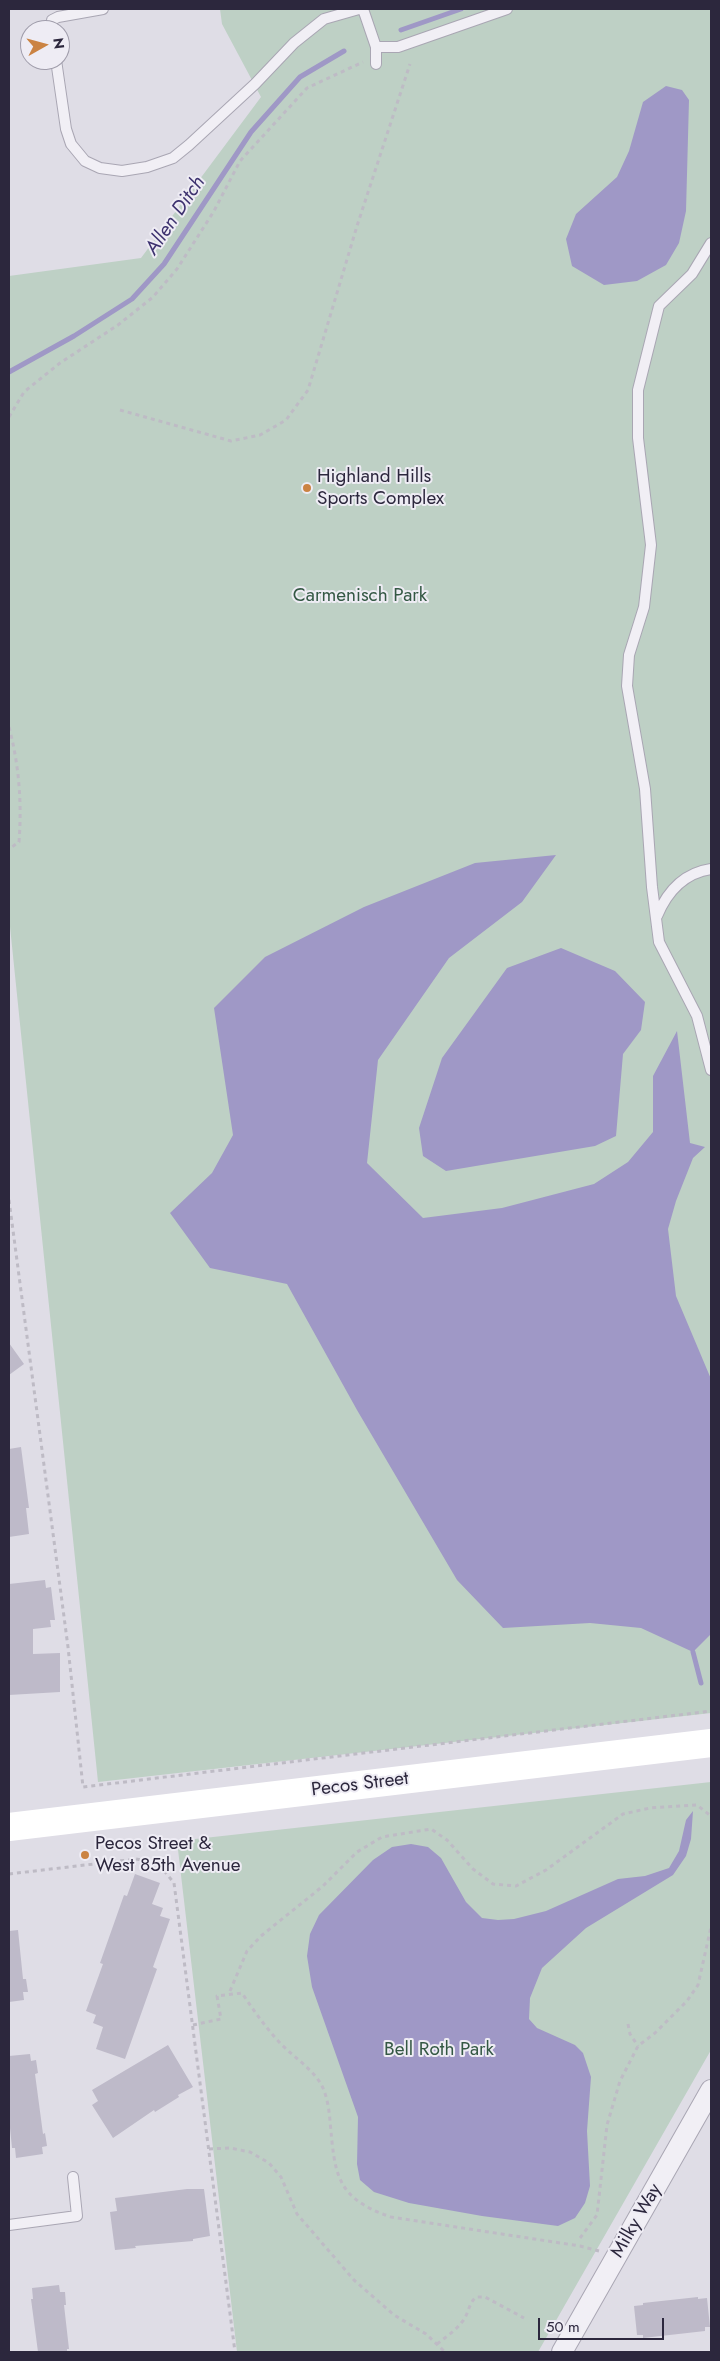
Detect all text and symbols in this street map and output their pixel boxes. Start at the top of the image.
north arrow [20,20,70,70]
text: N [48,37,69,50]
water label: Allen Ditch [141,172,211,260]
place label: Highland Hills Sports Complex [317,466,444,510]
marker: Highland Hills Sports Complex [301,482,313,494]
park label: Carmenisch Park [293,585,427,607]
street label: Pecos Street [310,1768,410,1802]
place label: Pecos Street & West 85th Avenue [95,1833,241,1877]
marker: Pecos Street & West 85th Avenue [79,1849,91,1861]
park label: Bell Roth Park [384,2039,494,2061]
street label: Milky Way [607,2180,667,2262]
scale bar [540,2308,666,2340]
text: 50 m [546,2316,580,2338]

